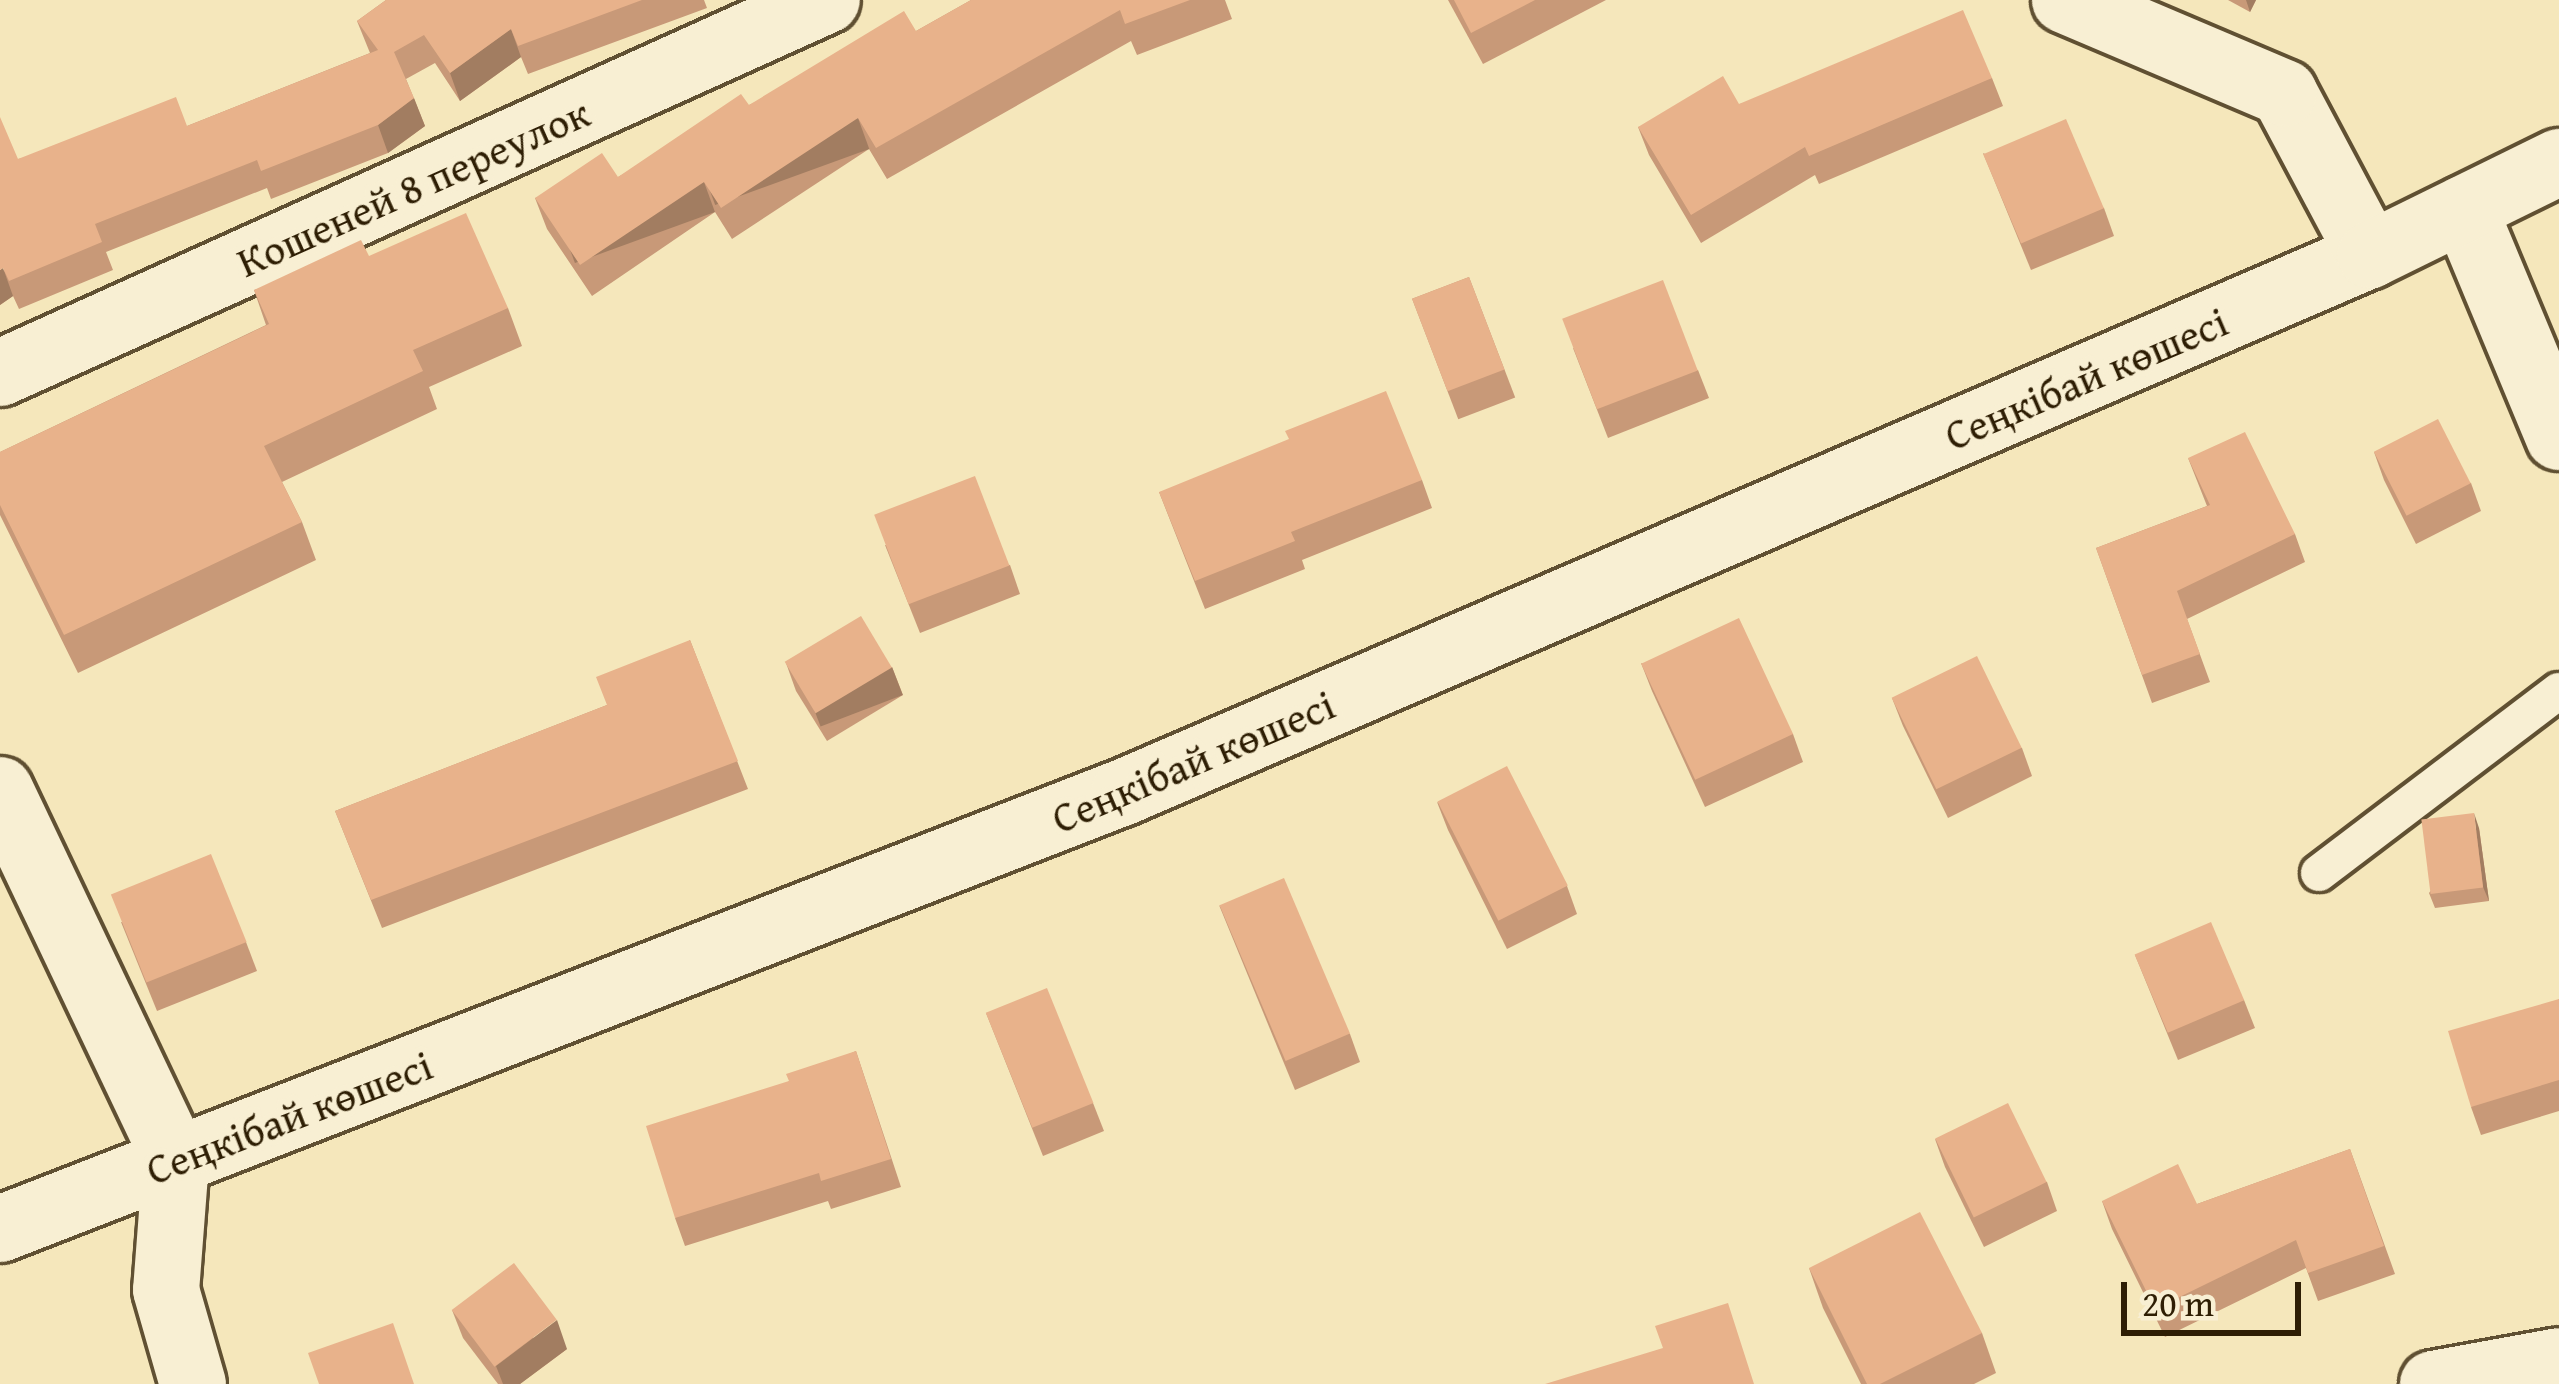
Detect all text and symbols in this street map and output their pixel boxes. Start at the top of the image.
street label: Кошеней 8 переулок [229,87,597,287]
street label: Сеңкібай көшесі [1937,296,2235,460]
street label: Сеңкібай көшесі [1044,679,1342,843]
street label: Сеңкібай көшесі [139,1039,439,1195]
scale bar [2127,1258,2307,1332]
text: 20 m [2142,1276,2214,1329]

